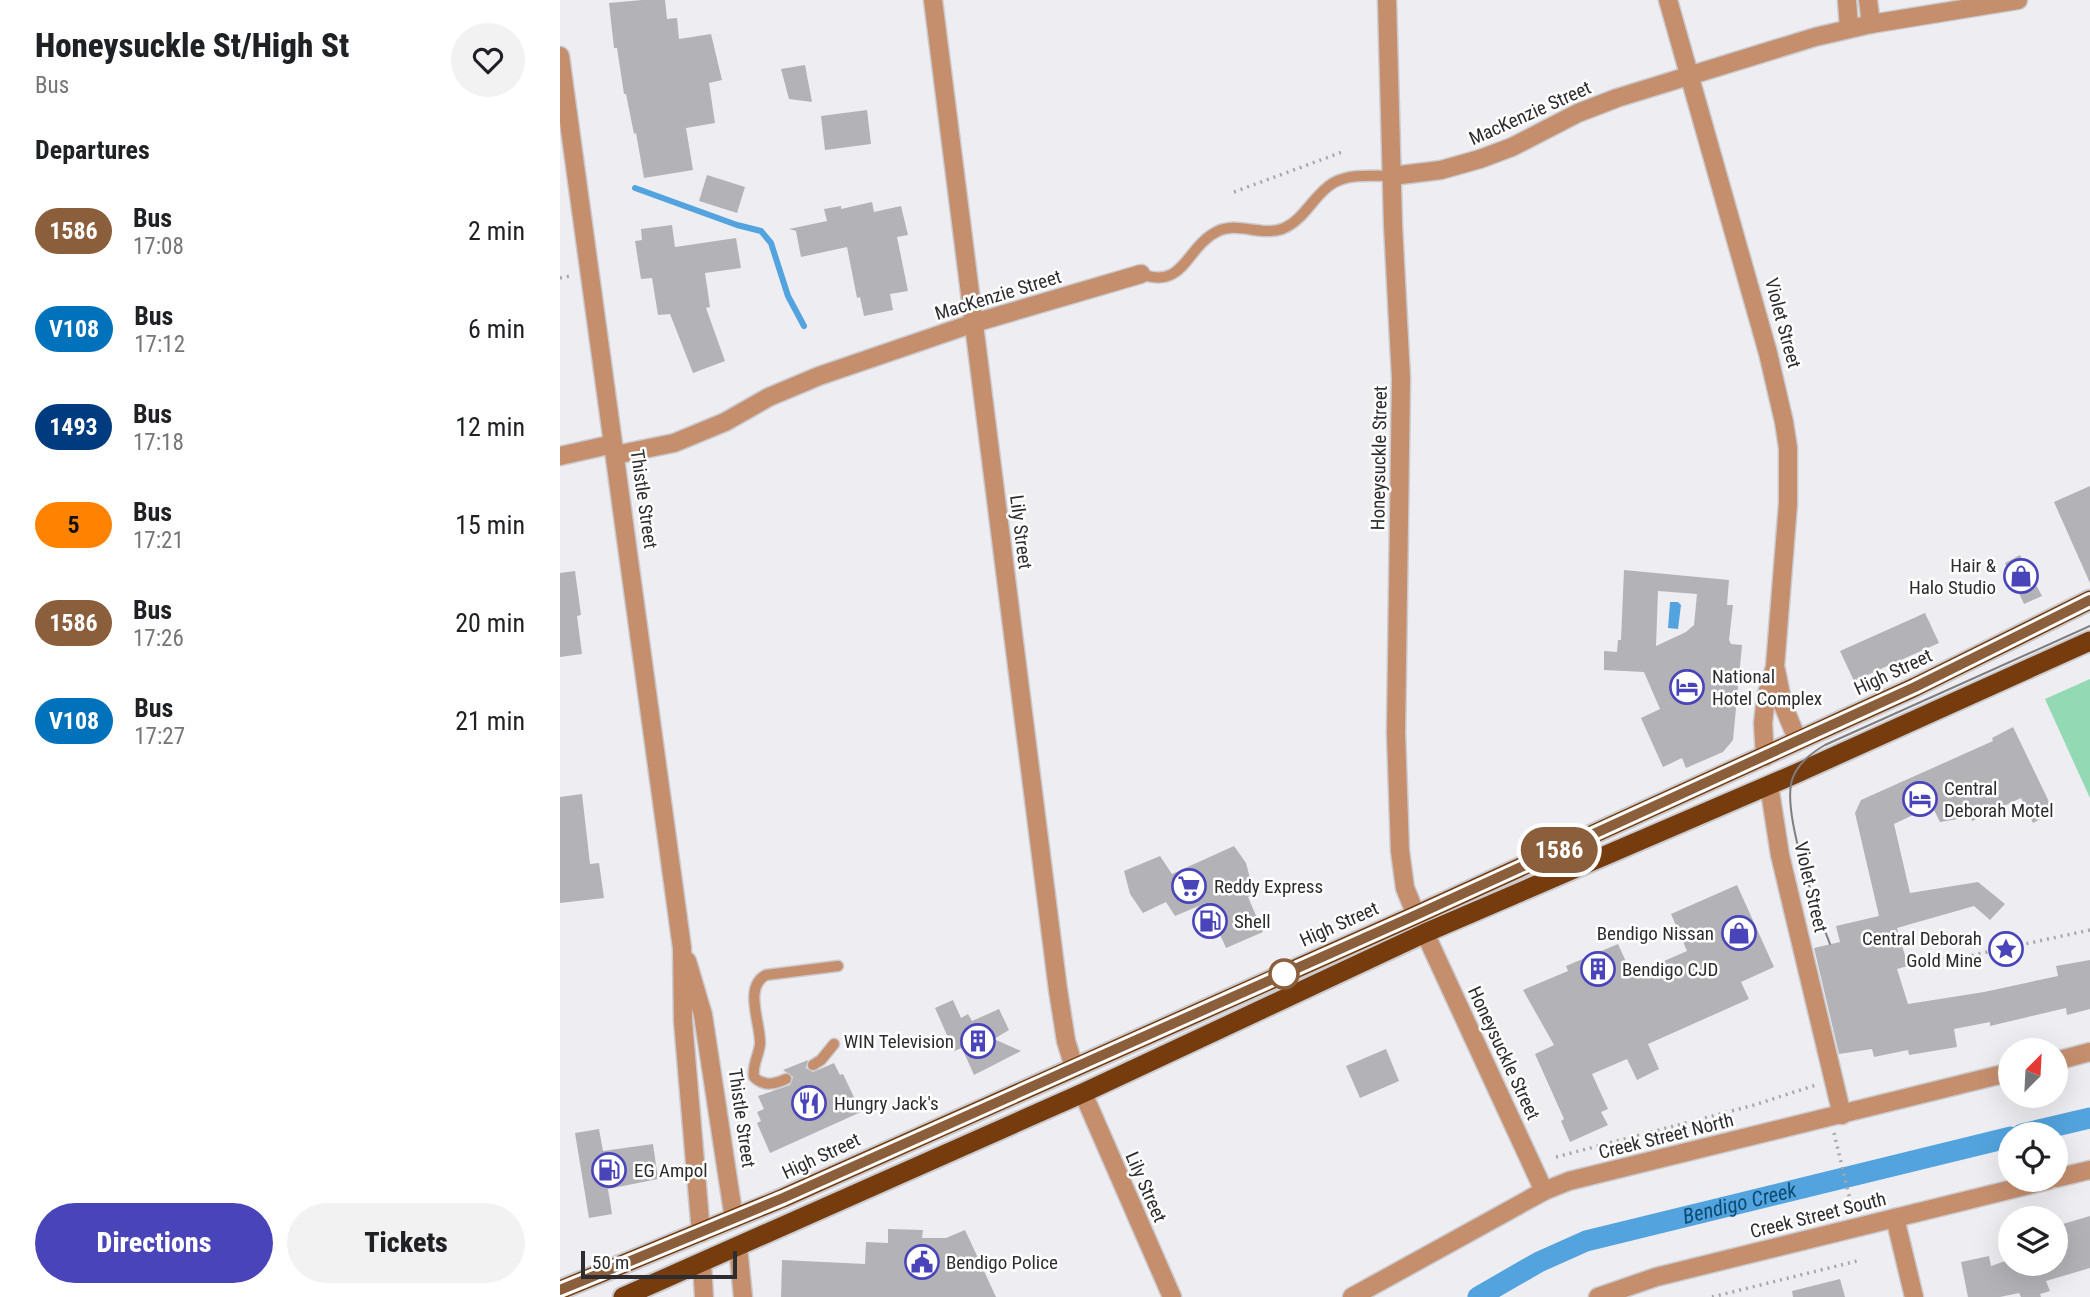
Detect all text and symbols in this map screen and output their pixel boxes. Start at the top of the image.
button: heart [451,23,525,97]
text: Honeysuckle St/High St [35,26,349,65]
text: Bus [35,72,69,99]
street label: MacKenzie Street [1466,76,1594,150]
text: Departures [35,135,150,165]
text: Bus [133,203,172,233]
text: 2 min [468,216,525,246]
text: 1586 [49,217,98,245]
text: 17:08 [133,233,184,260]
street label: MacKenzie Street [932,265,1064,325]
street label: Violet Street [1760,275,1806,371]
text: Bus [134,301,173,331]
text: 6 min [468,314,525,344]
text: V108 [49,315,99,343]
text: 17:12 [134,331,185,358]
street label: Honeysuckle Street [1366,386,1392,530]
text: Bus [133,399,172,429]
text: 12 min [455,412,525,442]
text: 1493 [49,413,98,441]
text: 17:18 [133,429,184,456]
street label: Thistle Street [626,448,662,550]
street label: Lily Street [1005,494,1037,570]
text: Bus [133,497,172,527]
text: 15 min [455,510,525,540]
text: 5 [67,511,80,539]
text: 17:21 [133,527,184,554]
place label: Hair & Halo Studio [1909,554,1997,599]
shop icon: Hair & Halo Studio [2002,557,2040,595]
text: Bus [133,595,172,625]
text: 20 min [455,608,525,638]
text: 1586 [49,609,98,637]
text: 17:26 [133,625,184,652]
street label: High Street [1850,644,1936,700]
place label: National Hotel Complex [1712,665,1822,710]
hotel icon: National Hotel Complex [1668,668,1706,706]
text: Bus [134,693,173,723]
text: 21 min [455,706,525,736]
text: V108 [49,707,99,735]
text: 17:27 [134,723,185,750]
place label: Central Deborah Motel [1944,777,2054,822]
hotel icon: Central Deborah Motel [1901,780,1939,818]
line badge: 1586 [1510,827,1608,873]
text: 1586 [1535,836,1583,864]
street label: Violet Street [1789,839,1833,935]
supermarket icon: Reddy Express [1170,867,1208,905]
place label: Reddy Express [1214,875,1323,898]
street label: High Street [1296,896,1382,952]
fuel station icon: Shell [1191,902,1229,940]
place label: Shell [1234,910,1271,933]
shop icon: Bendigo Nissan [1720,914,1758,952]
place label: Bendigo Nissan [1597,922,1714,945]
place label: Central Deborah Gold Mine [1862,927,1982,972]
place icon: Central Deborah Gold Mine [1987,930,2025,968]
building icon: Bendigo CJD [1579,950,1617,988]
place label: Bendigo CJD [1622,958,1718,981]
unlabelled marker [1269,959,1299,989]
street label: Honeysuckle Street [1463,983,1545,1123]
building icon: WIN Television [959,1022,997,1060]
place label: WIN Television [844,1030,954,1053]
north arrow [1998,1038,2068,1108]
map controls [1998,1038,2068,1276]
street label: Thistle Street [724,1067,760,1169]
restaurant icon: Hungry Jack's [790,1084,828,1122]
place label: Hungry Jack's [834,1092,939,1115]
street label: Creek Street North [1596,1108,1736,1164]
button: locate [1998,1122,2068,1192]
street label: High Street [778,1128,864,1184]
street label: Lily Street [1120,1148,1172,1226]
fuel station icon: EG Ampol [590,1151,628,1189]
place label: EG Ampol [634,1159,708,1182]
water label: Bendigo Creek [1680,1178,1800,1229]
street label: Creek Street South [1748,1187,1888,1243]
button: Directions [35,1203,273,1283]
button: Tickets [287,1203,525,1283]
button: layers [1998,1206,2068,1276]
public building icon: Bendigo Police [903,1243,941,1281]
scale bar [581,1248,737,1280]
text: 50 m [592,1251,629,1274]
place label: Bendigo Police [946,1251,1058,1274]

